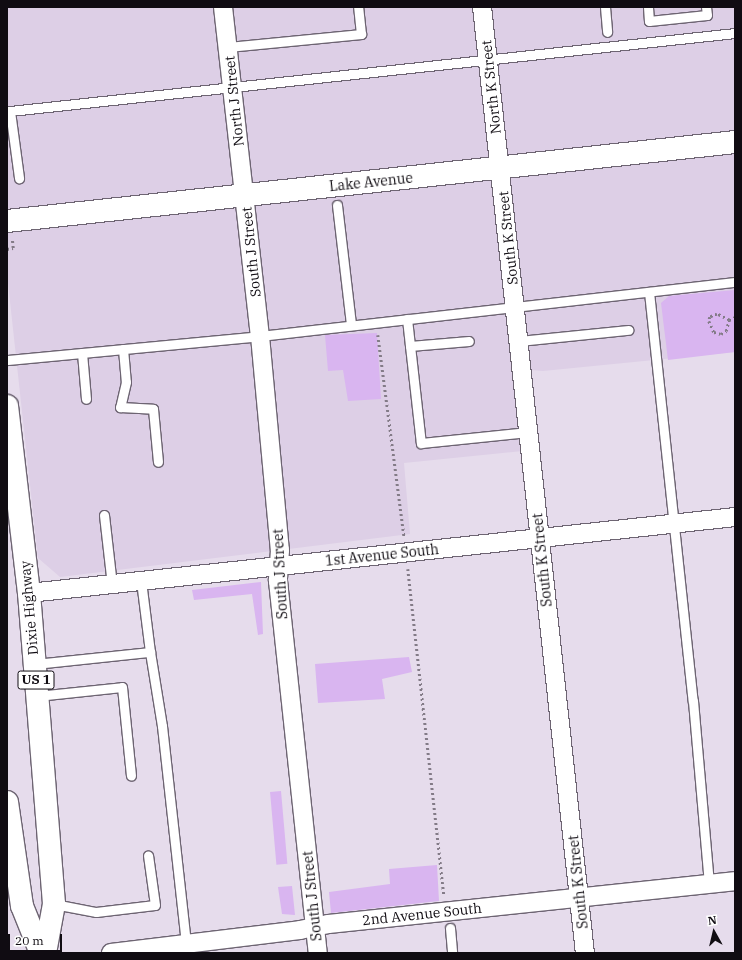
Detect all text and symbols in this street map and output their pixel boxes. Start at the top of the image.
street label: North K Street [478,39,504,135]
street label: North J Street [221,55,247,147]
street label: Lake Avenue [328,169,414,195]
street label: South K Street [495,190,521,286]
street label: South J Street [238,206,264,298]
street label: South K Street [529,512,555,608]
street label: South J Street [269,528,291,620]
street label: 1st Avenue South [324,541,440,569]
street label: Dixie Highway [17,560,41,656]
road number: US 1 [17,669,55,691]
street label: South K Street [565,834,591,930]
street label: South J Street [299,850,325,942]
street label: 2nd Avenue South [361,899,483,929]
north arrow [694,912,734,952]
text: N [707,913,718,928]
scale bar [10,926,64,952]
text: 20 m [15,933,44,948]

